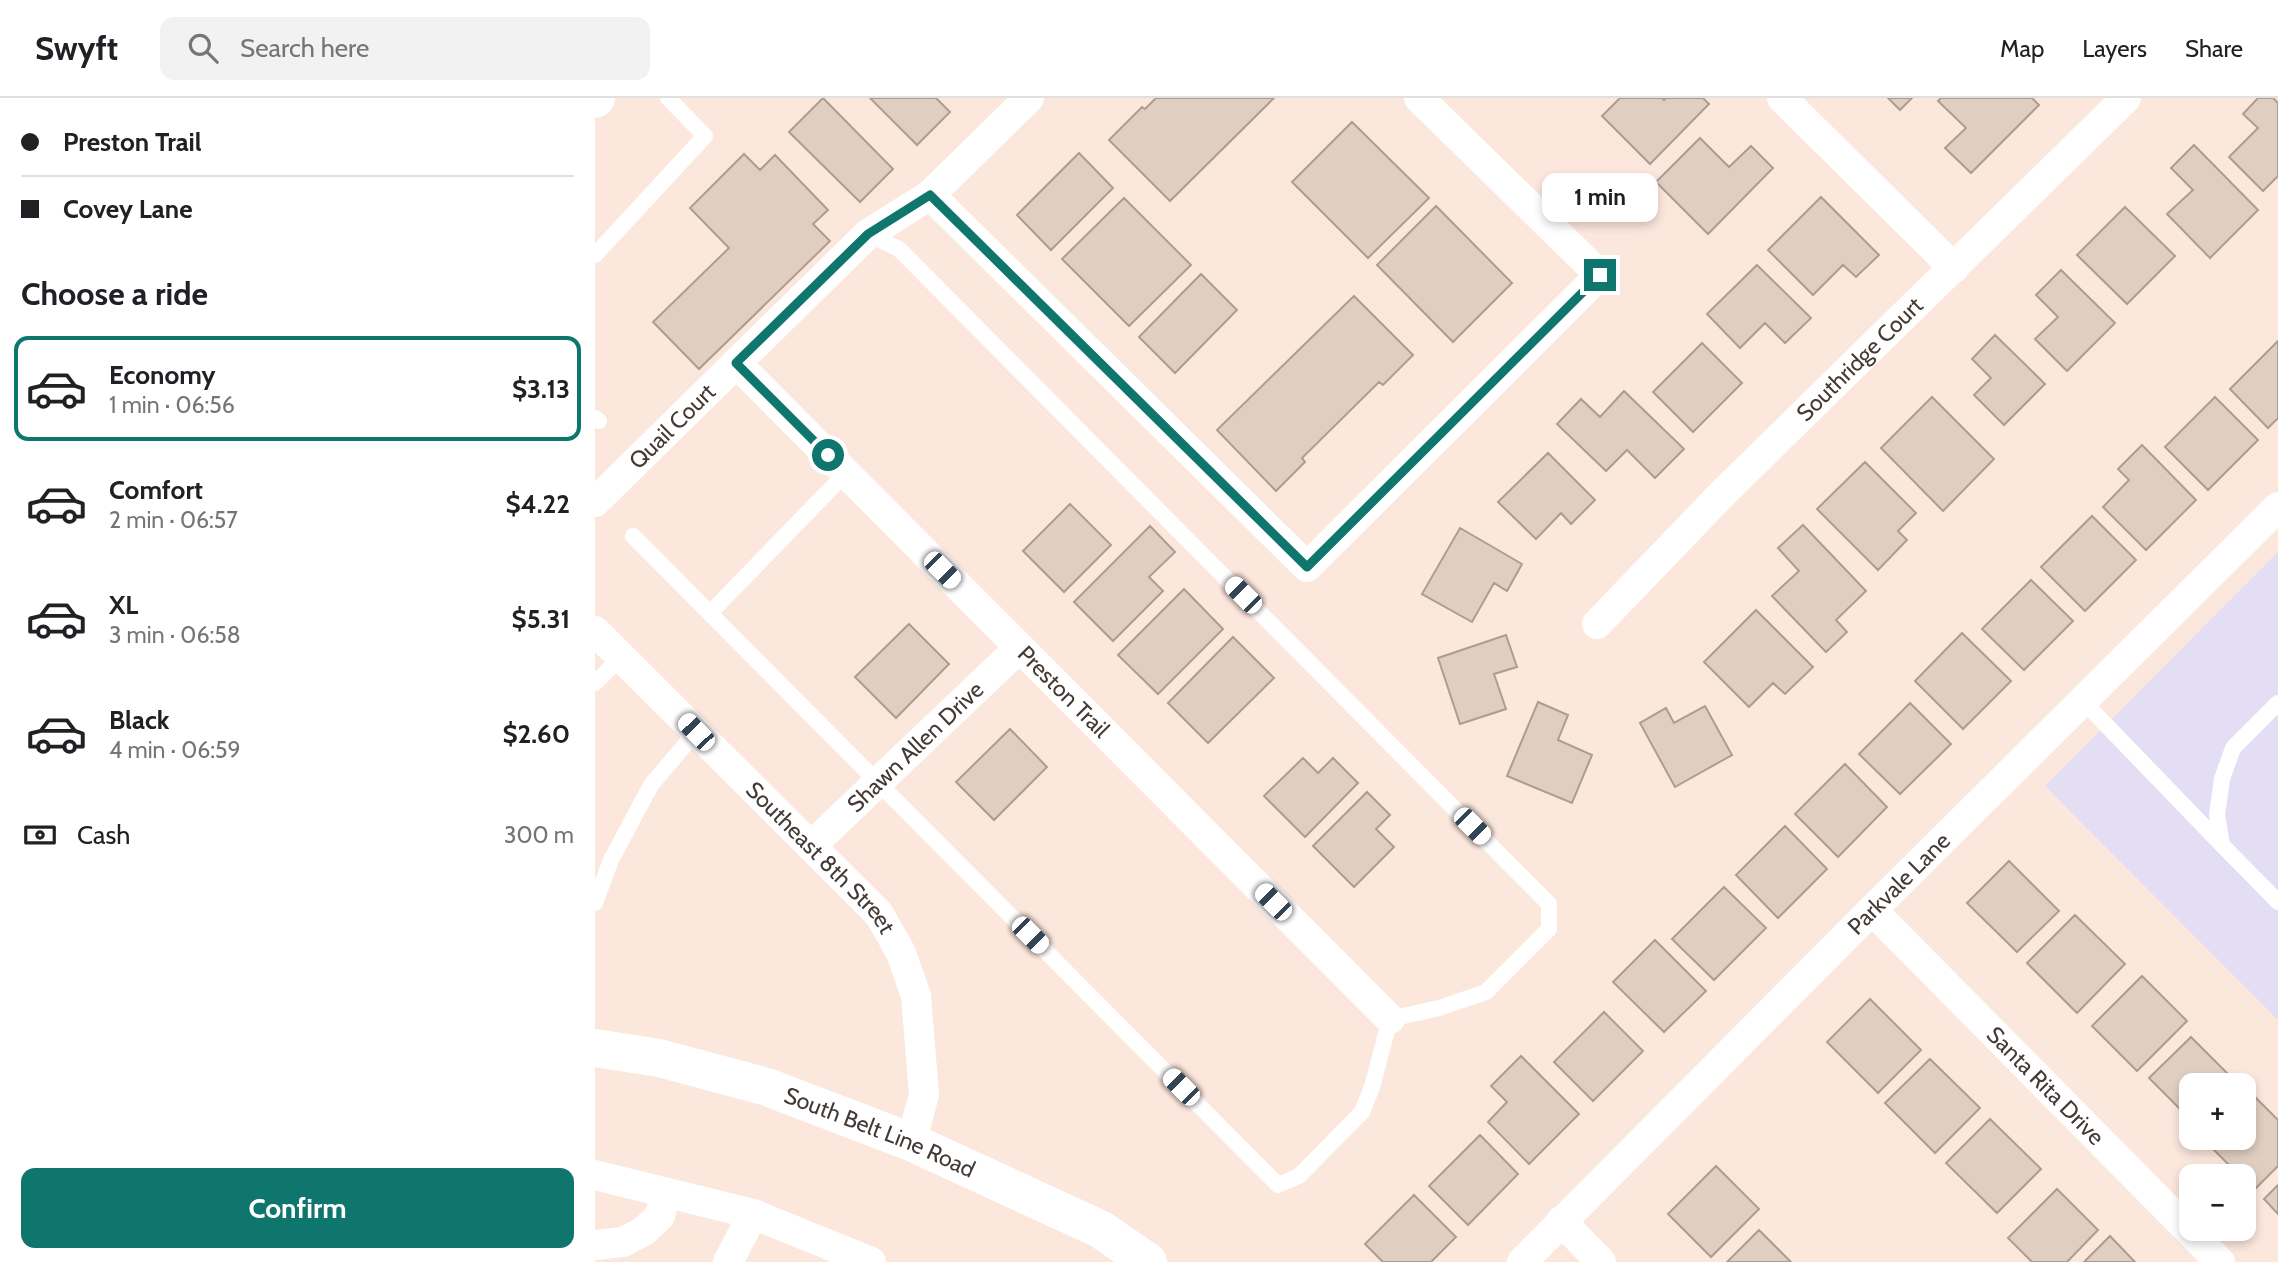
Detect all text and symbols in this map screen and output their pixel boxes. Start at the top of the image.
search box [160,17,650,80]
text: Swyft [35,28,118,68]
icon: search [184,29,222,67]
text: Search here [240,32,369,64]
text: Map [2000,34,2044,63]
text: Layers [2082,34,2147,63]
text: Share [2185,34,2243,63]
text: Preston Trail [63,126,202,158]
callout: 1 min [1542,174,1658,222]
text: 1 min [1574,183,1626,211]
text: Covey Lane [63,193,193,225]
route end [1584,259,1616,291]
text: Choose a ride [21,274,208,313]
street label: Southridge Court [1791,291,1929,427]
icon: car [25,357,88,420]
text: Economy [109,359,215,391]
text: $3.13 [512,373,570,405]
street label: Quail Court [623,378,721,475]
text: 1 min · 06:56 [109,391,235,419]
route start [812,439,844,471]
icon: car [25,472,88,535]
text: Comfort [109,474,203,506]
text: $4.22 [505,488,570,520]
text: 2 min · 06:57 [109,506,238,534]
car [920,548,965,592]
car [1221,573,1266,617]
icon: car [25,587,88,650]
text: XL [109,589,138,621]
text: $5.31 [512,603,570,635]
text: 3 min · 06:58 [109,621,241,649]
street label: Preston Trail [1012,640,1116,744]
street label: Shawn Allen Drive [841,675,989,818]
icon: car [25,702,88,765]
text: Black [109,704,169,736]
car [674,710,719,754]
text: $2.60 [502,718,570,750]
text: 4 min · 06:59 [109,736,241,764]
street label: Southeast 8th Street [740,776,901,939]
car [1450,804,1495,848]
icon: cash [21,816,59,854]
text: Cash [77,819,130,851]
text: 300 m [504,821,574,849]
street label: Parkvale Lane [1842,826,1956,940]
car [1251,880,1296,924]
car [1008,913,1053,957]
street label: Santa Rita Drive [1981,1021,2110,1151]
car [1159,1065,1204,1109]
map controls [2179,1073,2256,1241]
button: + [2179,1073,2256,1150]
street label: South Belt Line Road [780,1081,980,1184]
button: − [2179,1164,2256,1241]
button: Confirm [21,1168,574,1248]

